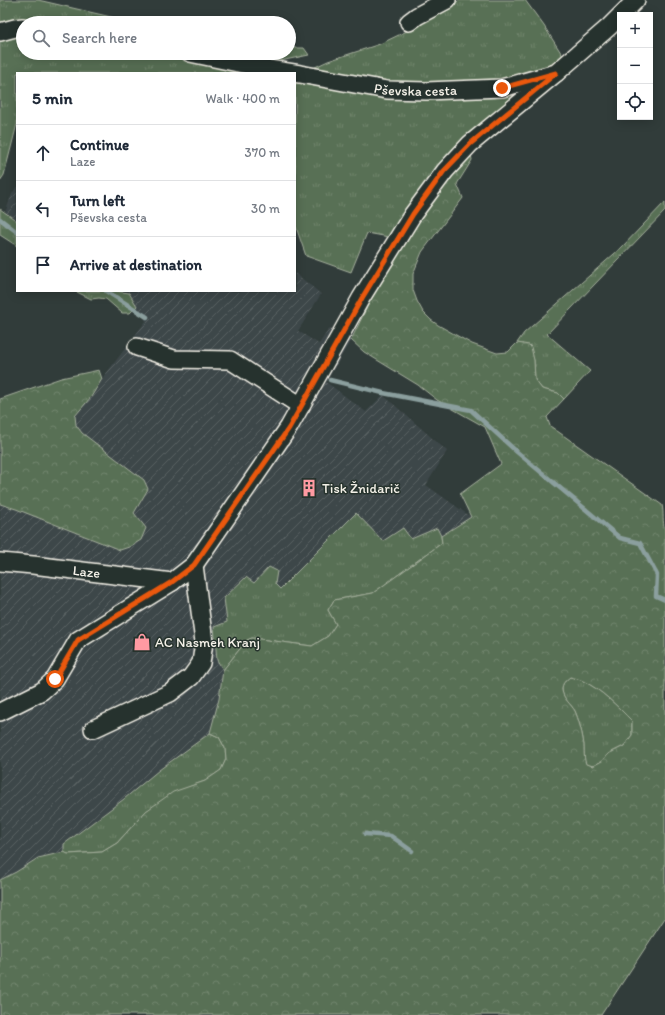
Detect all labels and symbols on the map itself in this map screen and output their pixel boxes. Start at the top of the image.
route end [493,79,511,97]
street label: Pševska cesta [373,80,458,100]
building icon: Tisk Žnidarič [299,478,319,498]
place label: Tisk Žnidarič [322,480,400,497]
street label: Laze [72,562,101,582]
shop icon: AC Nasmeh Kranj [132,632,152,652]
place label: AC Nasmeh Kranj [155,634,260,651]
route start [46,670,64,688]

